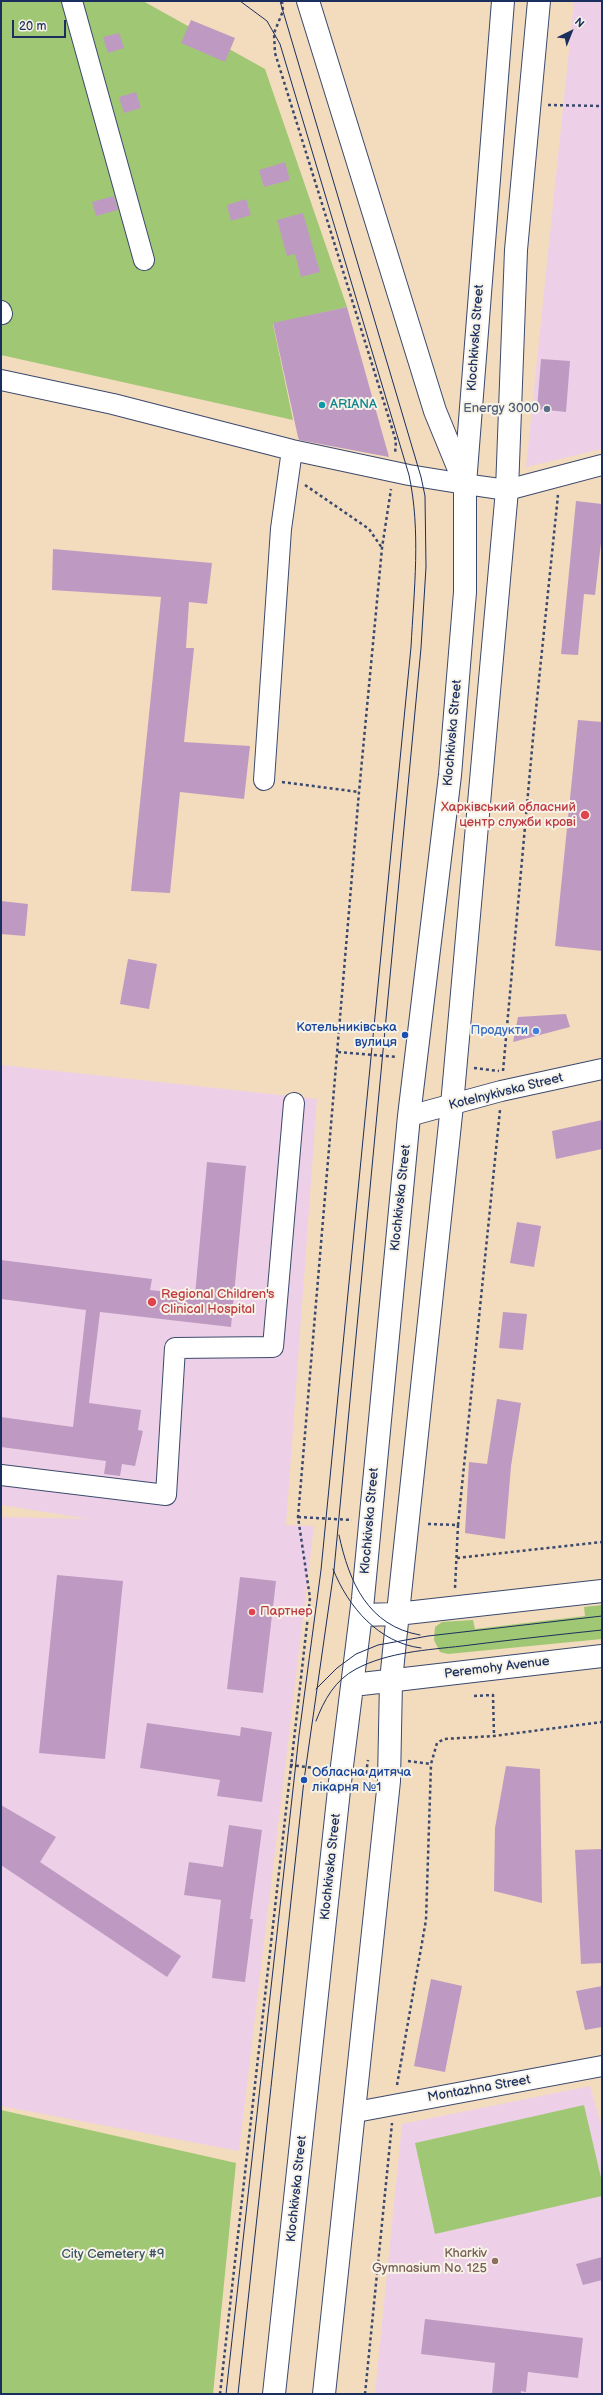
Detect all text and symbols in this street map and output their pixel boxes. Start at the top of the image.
scale bar [14,12,68,38]
north arrow [551,12,591,52]
text: N [572,15,587,30]
text: 20 m [19,19,46,34]
street label: Klochkivska Street [464,284,488,392]
place label: ARIANA [330,397,377,413]
marker: ARIANA [317,400,327,410]
place label: Energy 3000 [463,401,539,417]
marker: Energy 3000 [542,404,552,414]
street label: Klochkivska Street [441,679,465,787]
place label: Харківський обласний центр служби крові [441,800,576,831]
marker: Харківський обласний центр служби крові [579,809,591,821]
place label: Котельниківська вулиця [296,1020,397,1051]
place label: Продукти [470,1023,528,1039]
marker: Продукти [531,1026,541,1036]
marker: Котельниківська вулиця [400,1030,410,1040]
street label: Kotelnykivska Street [447,1070,565,1114]
street label: Klochkivska Street [388,1144,414,1252]
place label: Regional Children's Clinical Hospital [161,1287,274,1318]
marker: Regional Children's Clinical Hospital [146,1296,158,1308]
street label: Klochkivska Street [358,1467,382,1575]
place label: Партнер [260,1604,312,1620]
marker: Партнер [247,1607,257,1617]
street label: Peremohy Avenue [444,1654,550,1682]
place label: Обласна дитяча лікарня №1 [312,1765,411,1796]
marker: Обласна дитяча лікарня №1 [299,1775,309,1785]
street label: Klochkivska Street [318,1813,344,1921]
street label: Montazhna Street [426,2072,532,2106]
street label: Klochkivska Street [284,2135,310,2243]
place label: Kharkiv Gymnasium No. 125 [372,2246,487,2277]
park label: City Cemetery #9 [62,2247,164,2263]
marker: Kharkiv Gymnasium No. 125 [490,2256,500,2266]

